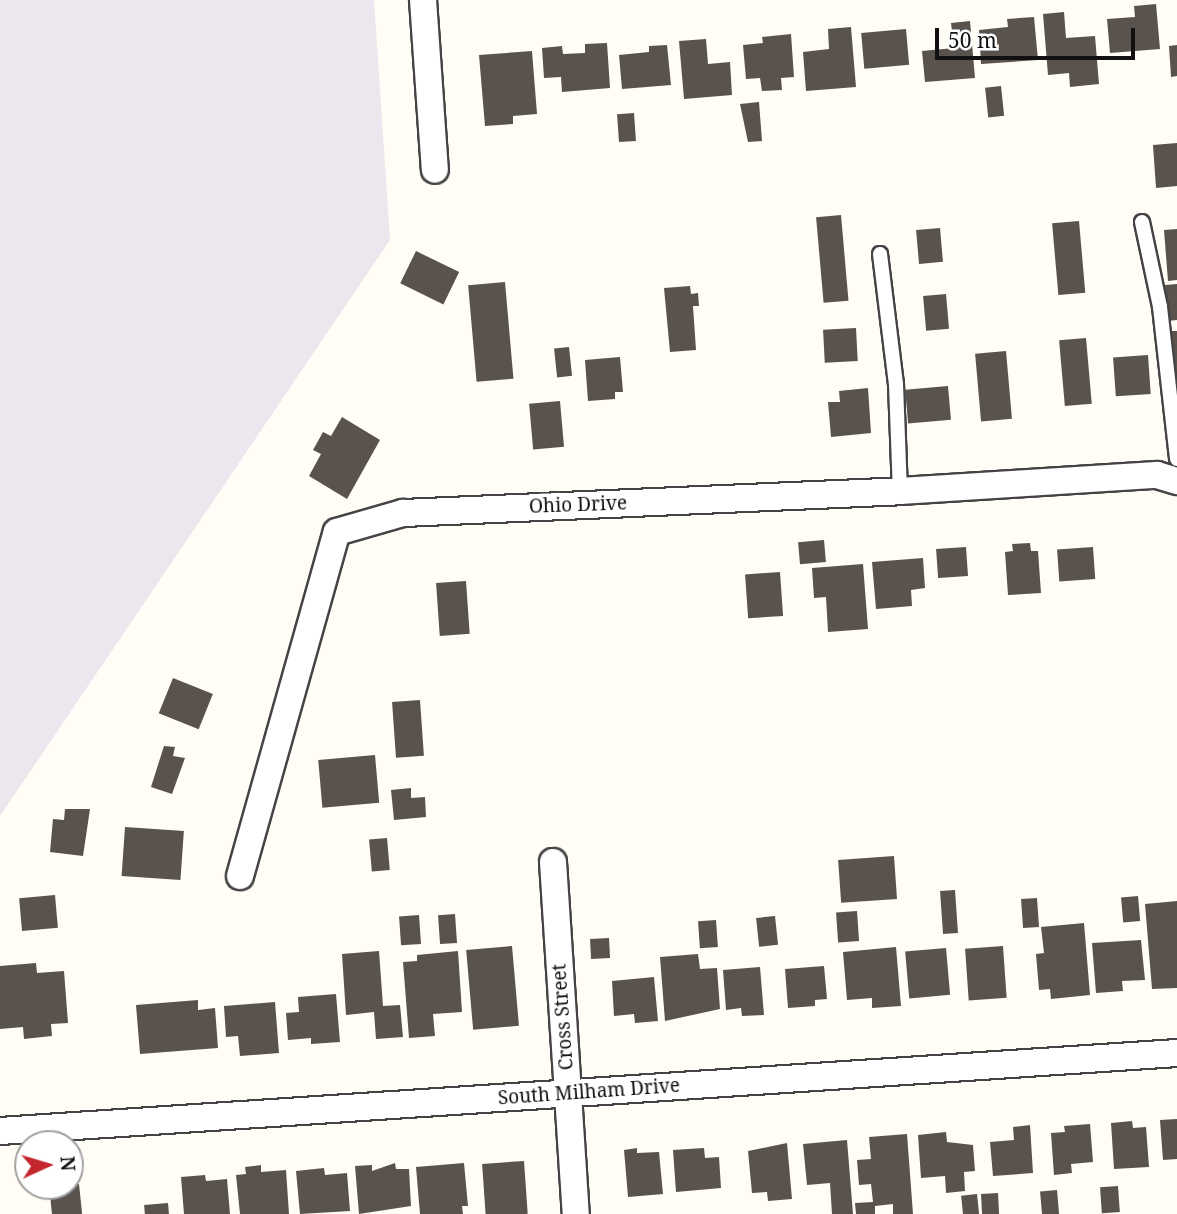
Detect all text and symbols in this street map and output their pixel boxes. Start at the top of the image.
scale bar [939,14,1138,58]
text: 50 m [948,26,997,54]
street label: Ohio Drive [529,492,627,518]
street label: Cross Street [548,963,578,1071]
street label: South Milham Drive [497,1074,681,1110]
north arrow [14,1130,84,1200]
text: N [54,1155,81,1172]

